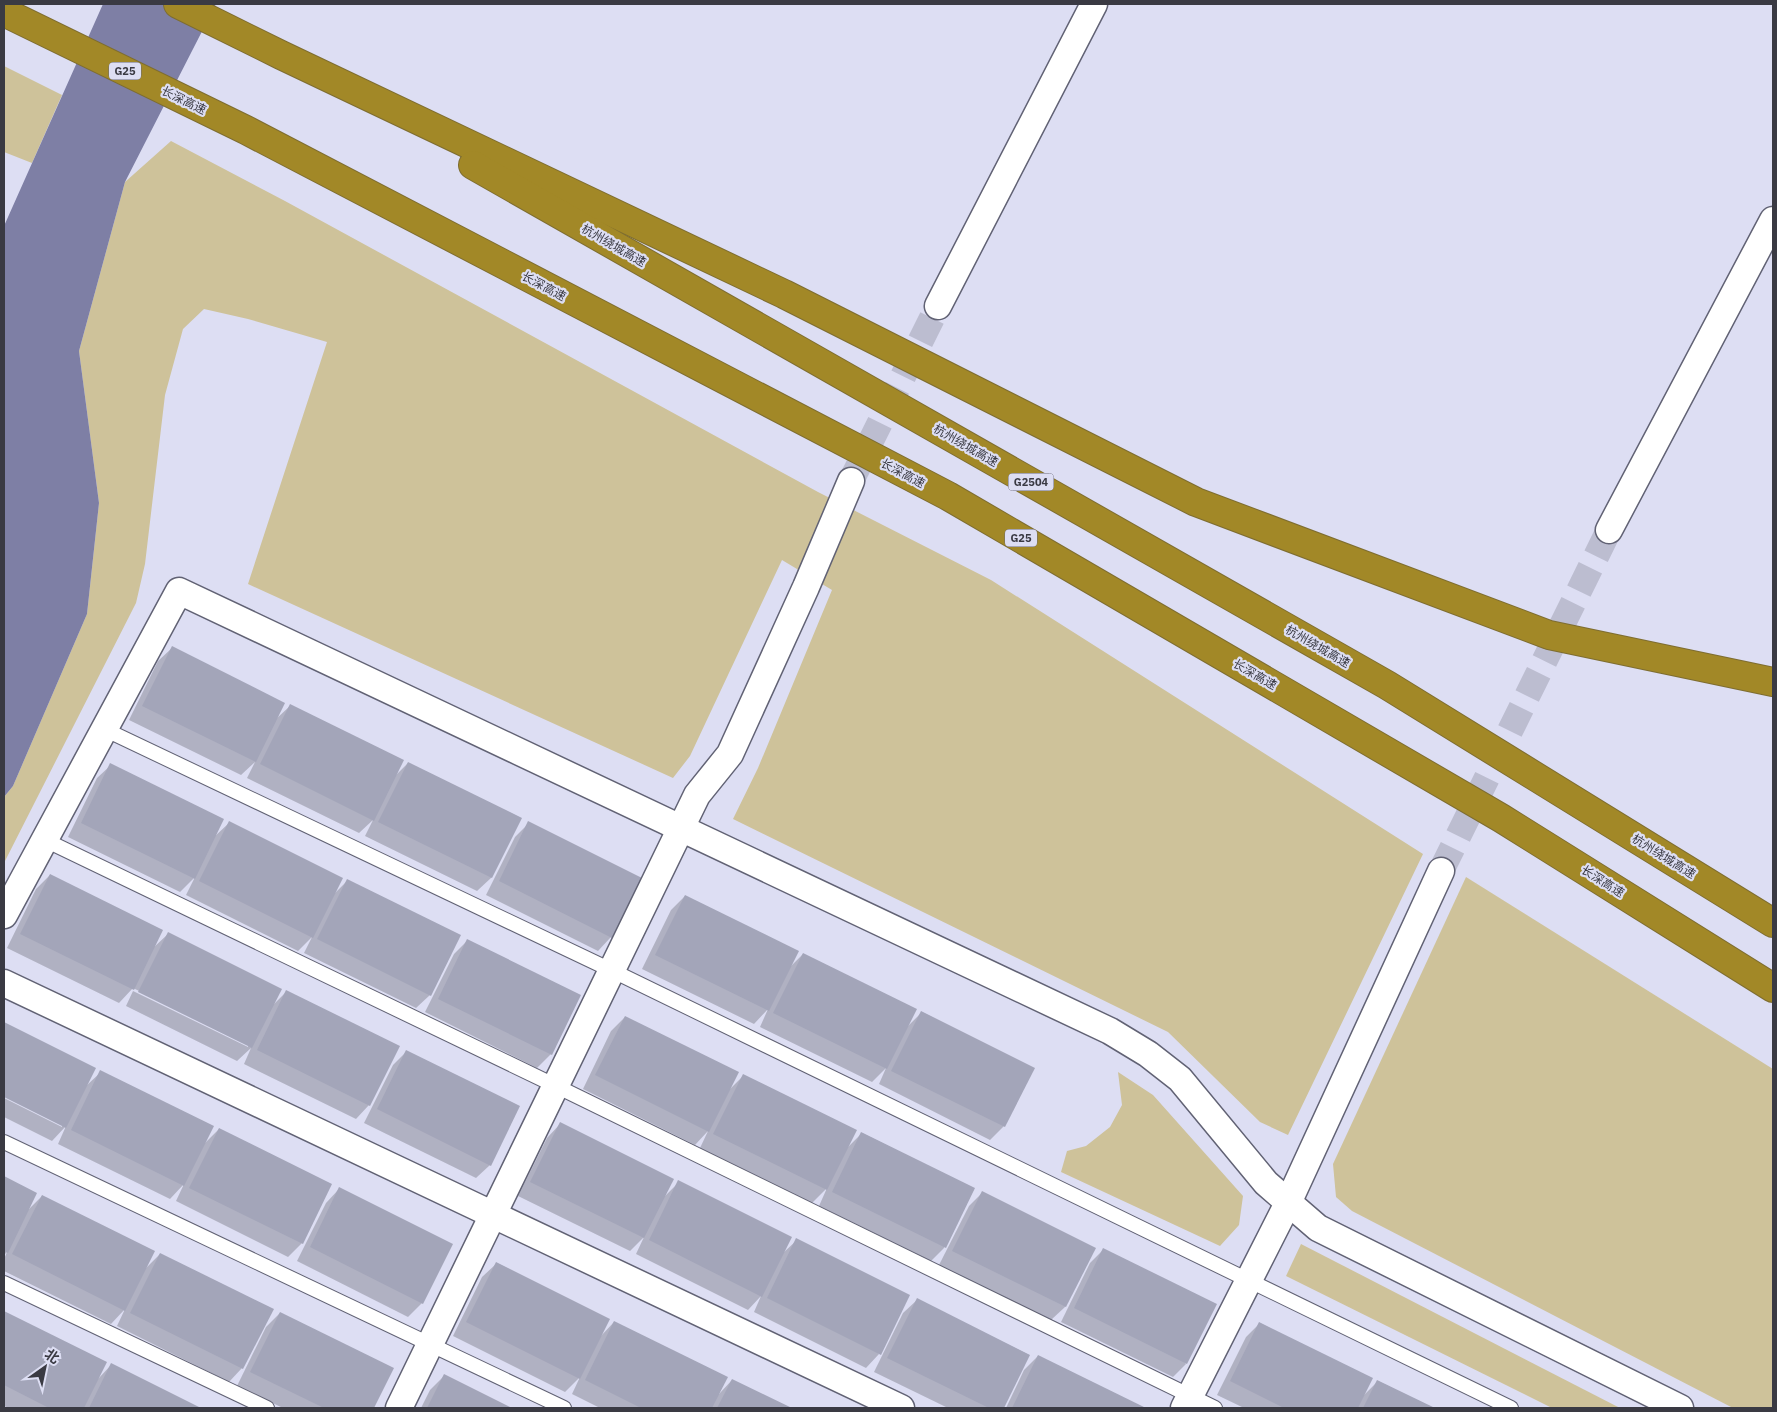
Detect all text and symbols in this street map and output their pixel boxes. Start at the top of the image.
road number: G25 [109,62,141,80]
street label: 长深高速 [159,83,209,117]
street label: 杭州绕城高速 [579,221,649,269]
street label: 长深高速 [519,268,569,304]
street label: 杭州绕城高速 [931,421,1001,469]
street label: 长深高速 [878,455,928,491]
road number: G2504 [1008,474,1054,491]
road number: G25 [1005,530,1037,546]
street label: 杭州绕城高速 [1283,622,1353,670]
street label: 长深高速 [1230,656,1280,692]
street label: 杭州绕城高速 [1629,831,1699,881]
street label: 长深高速 [1579,862,1627,900]
north arrow [20,1342,70,1392]
text: 北 [41,1345,63,1367]

